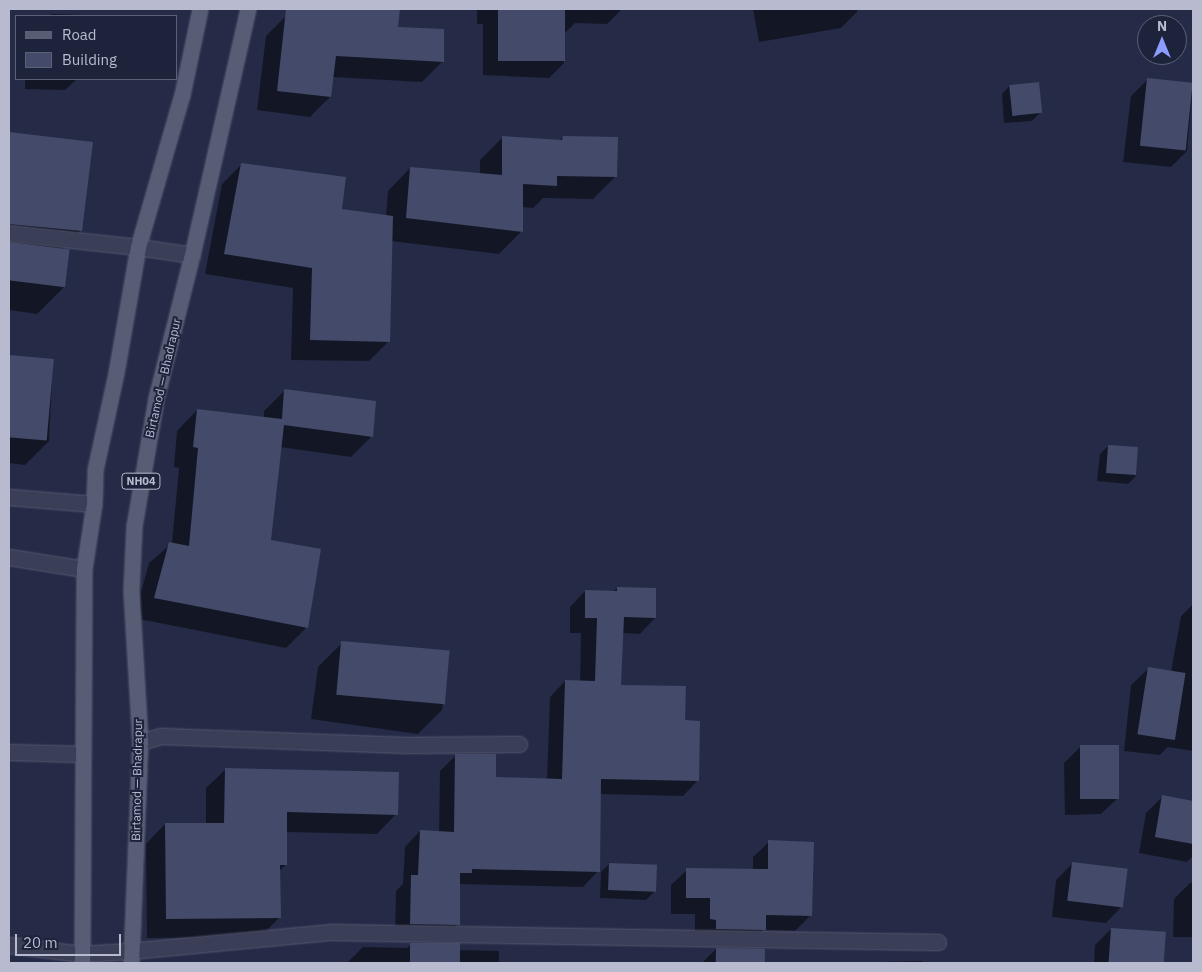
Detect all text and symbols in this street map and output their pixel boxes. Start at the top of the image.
legend [15,15,178,80]
north arrow [1137,15,1187,65]
text: N [1157,17,1167,35]
text: Road [62,25,97,44]
text: Building [62,50,117,69]
street label: Birtamod — Bhadrapur [142,317,184,439]
road number: NH04 [121,472,161,490]
street label: Birtamod — Bhadrapur [129,719,145,841]
scale bar [18,924,124,956]
text: 20 m [23,933,58,952]

